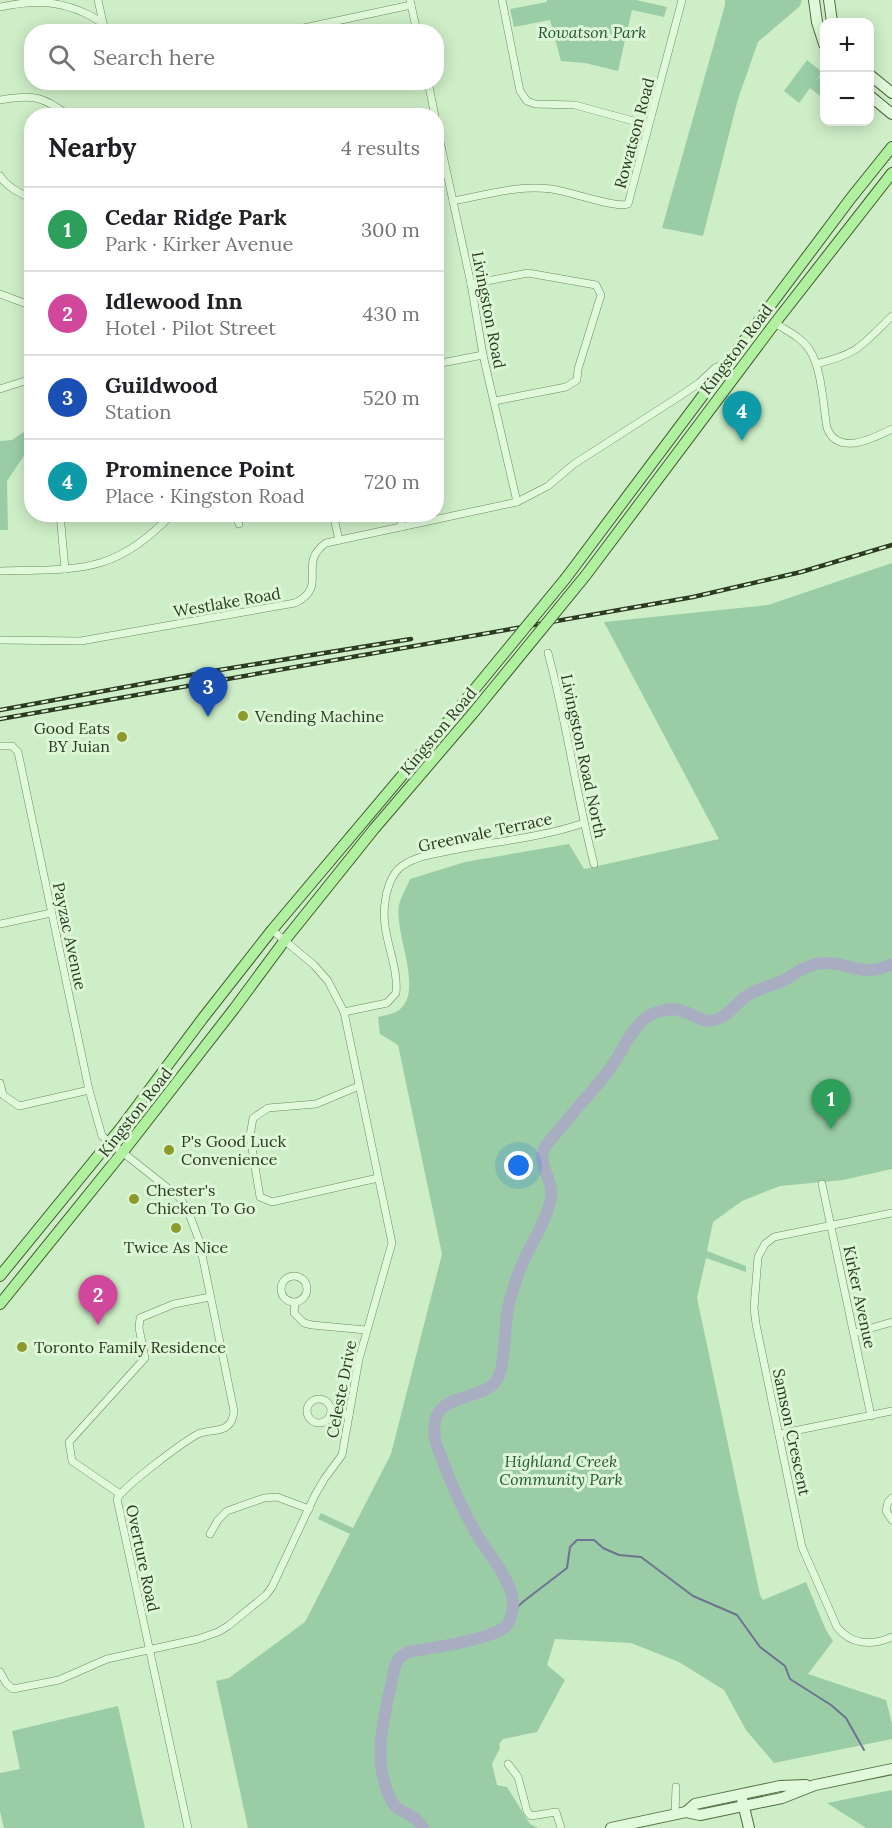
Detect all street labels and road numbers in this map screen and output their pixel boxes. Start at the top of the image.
street label: Rowatson Road [610,75,659,191]
street label: Livingston Road [468,250,510,371]
street label: Kingston Road [696,300,777,398]
street label: Westlake Road [172,583,283,621]
street label: Livingston Road North [557,672,611,840]
street label: Kingston Road [396,683,481,779]
street label: Greenvale Terrace [416,808,554,856]
street label: Payzac Avenue [49,880,91,992]
street label: Kingston Road [94,1063,176,1161]
street label: Kirker Avenue [839,1244,881,1351]
street label: Celeste Drive [322,1338,360,1440]
street label: Samson Crescent [769,1367,815,1498]
street label: Overture Road [122,1503,164,1614]

